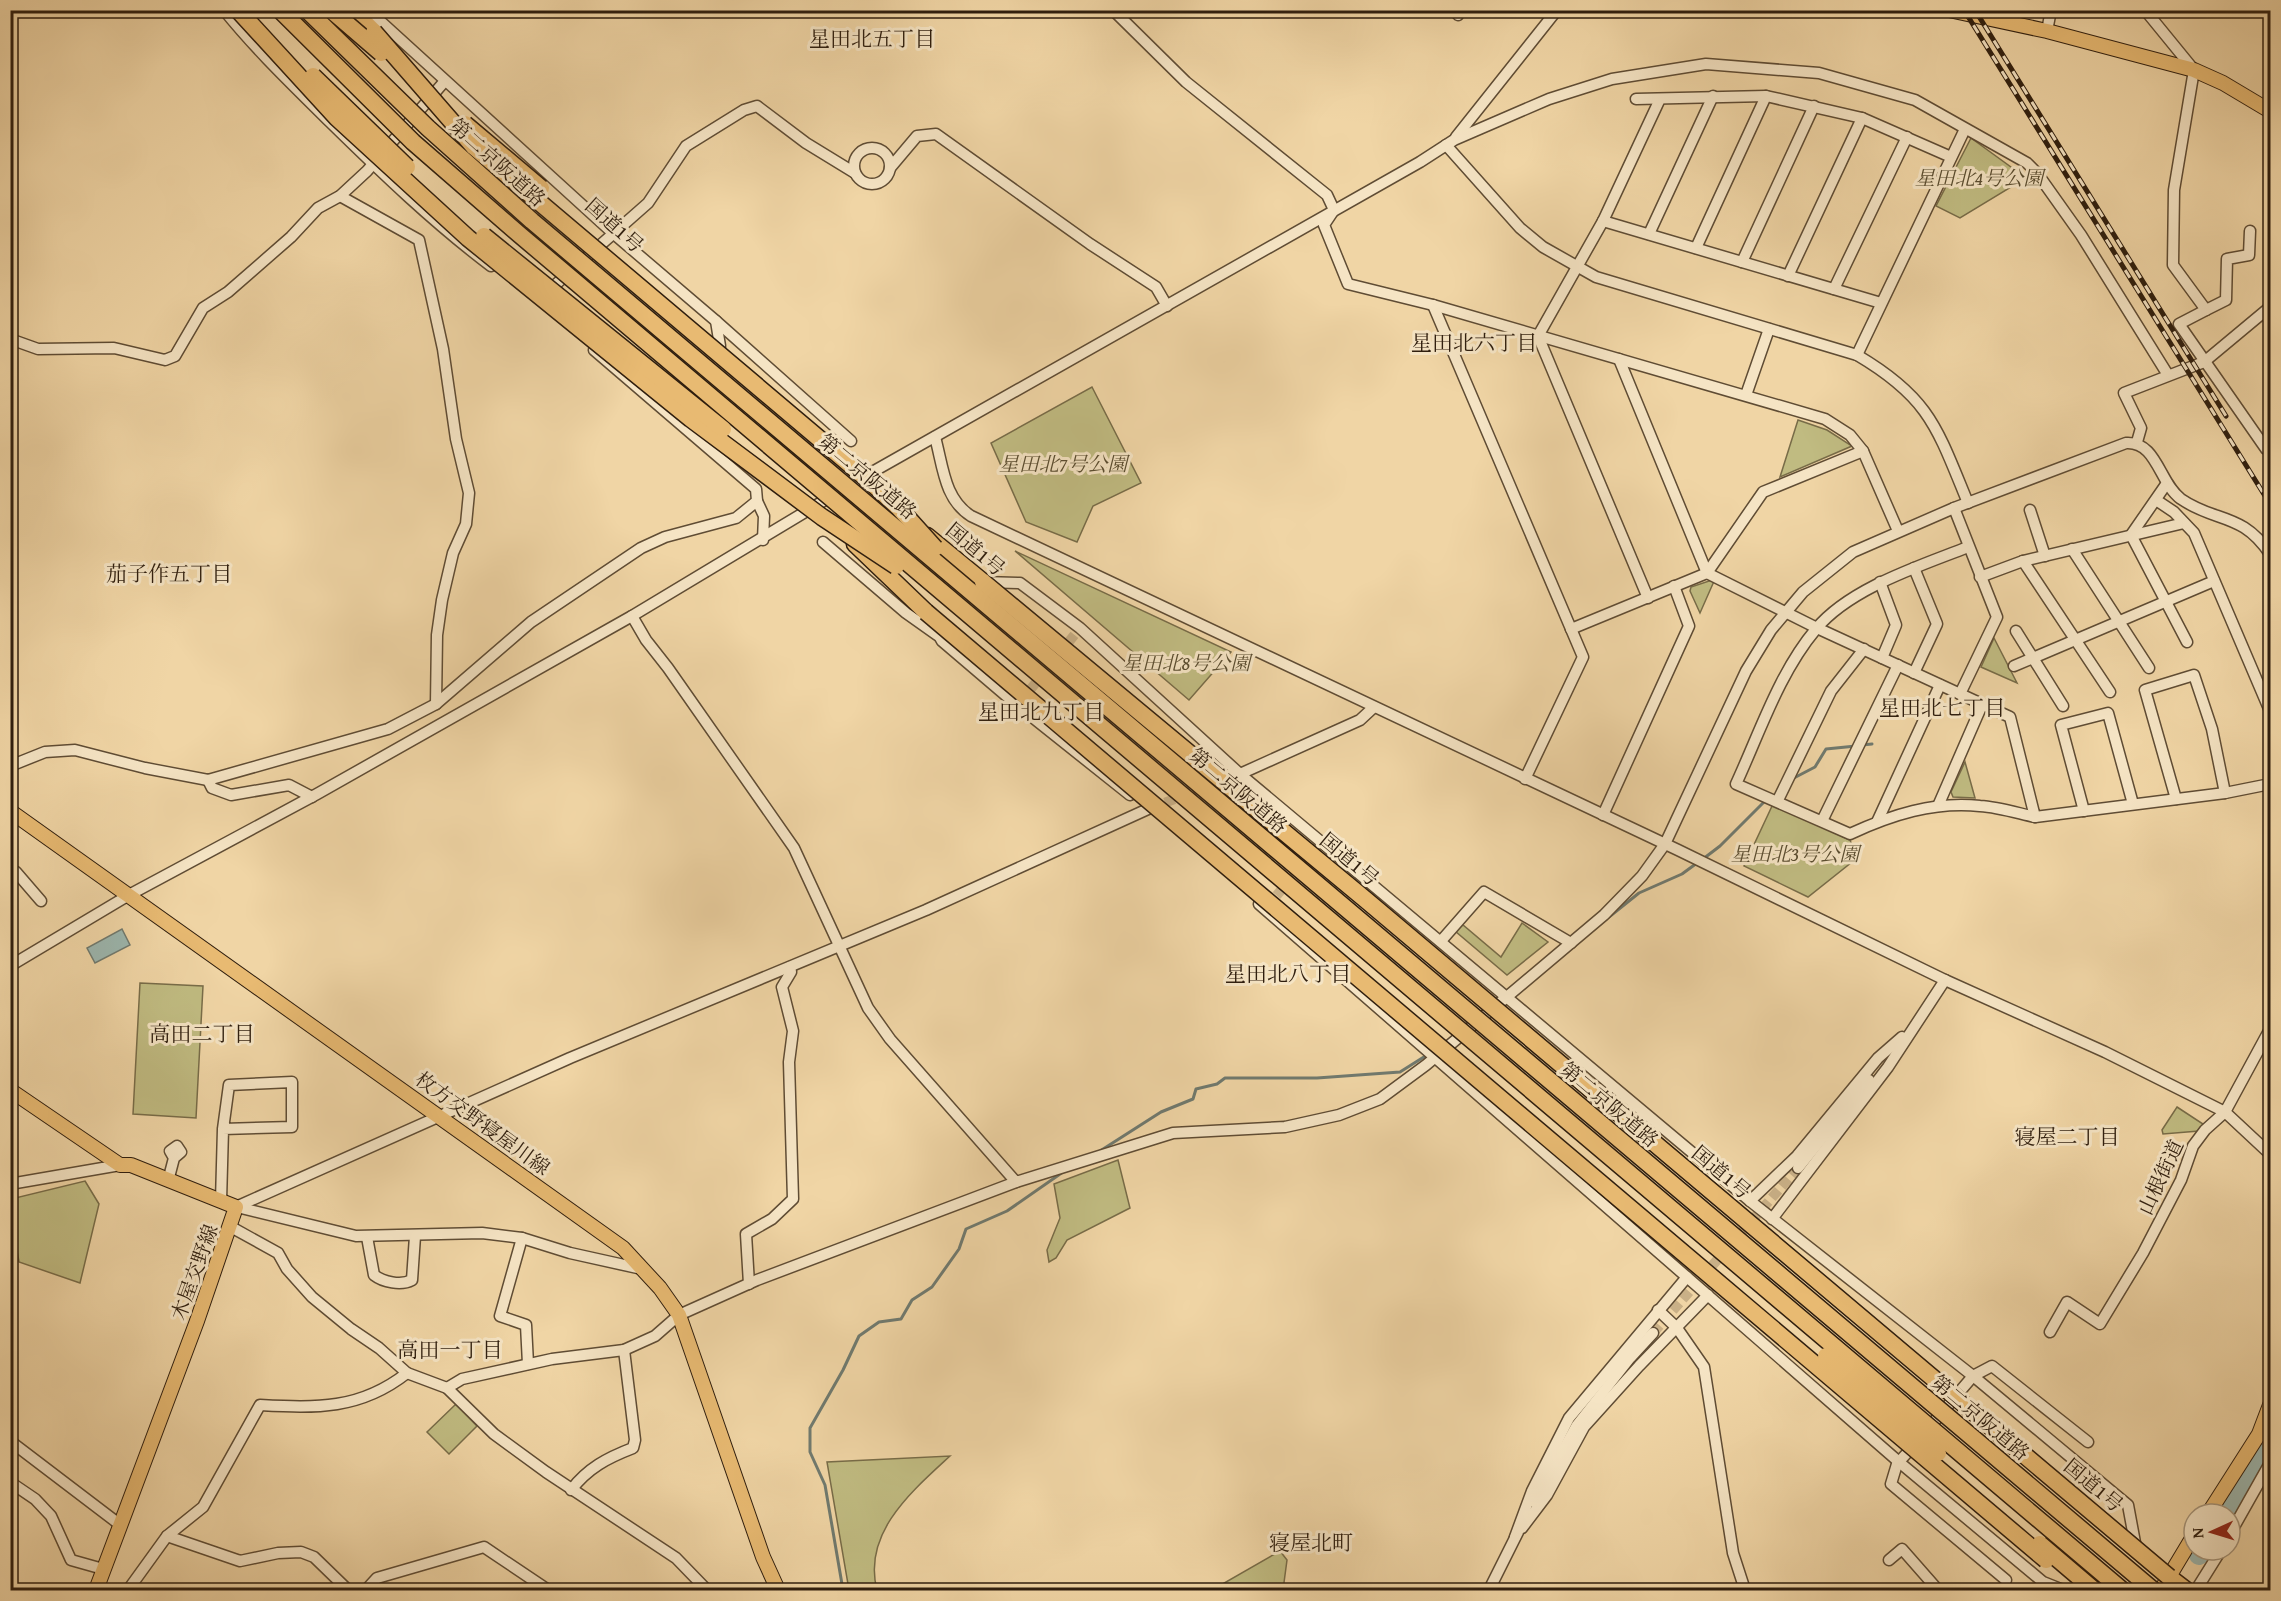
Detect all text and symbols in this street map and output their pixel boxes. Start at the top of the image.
district label: 星田北五丁目 [809,23,935,54]
street label: 第二京阪道路 [444,111,552,213]
park label: 星田北4号公園 [1915,163,2046,192]
street label: 国道1号 [579,191,651,259]
district label: 星田北六丁目 [1411,327,1537,358]
street label: 第二京阪道路 [813,426,923,526]
park label: 星田北7号公園 [999,449,1130,478]
street label: 国道1号 [940,516,1012,582]
district label: 茄子作五丁目 [106,558,232,589]
park label: 星田北8号公園 [1122,648,1253,677]
district label: 星田北七丁目 [1879,692,2005,723]
district label: 星田北九丁目 [978,696,1104,727]
street label: 第二京阪道路 [1184,740,1294,840]
street label: 国道1号 [1314,826,1386,892]
park label: 星田北3号公園 [1731,839,1862,868]
district label: 星田北八丁目 [1225,958,1351,989]
district label: 高田二丁目 [150,1018,255,1049]
street label: 第二京阪道路 [1555,1054,1665,1154]
street label: 枚方交野寝屋川線 [410,1064,556,1182]
district label: 寝屋二丁目 [2015,1121,2120,1152]
street label: 山根街道 [2130,1135,2190,1219]
street label: 国道1号 [1686,1139,1758,1205]
street label: 木屋交野線 [163,1220,225,1324]
district label: 高田一丁目 [398,1334,503,1365]
street label: 第二京阪道路 [1926,1367,2036,1467]
street label: 国道1号 [2058,1452,2130,1518]
north arrow [2182,1502,2242,1562]
district label: 寝屋北町 [1269,1527,1353,1558]
text: N [2185,1527,2209,1539]

